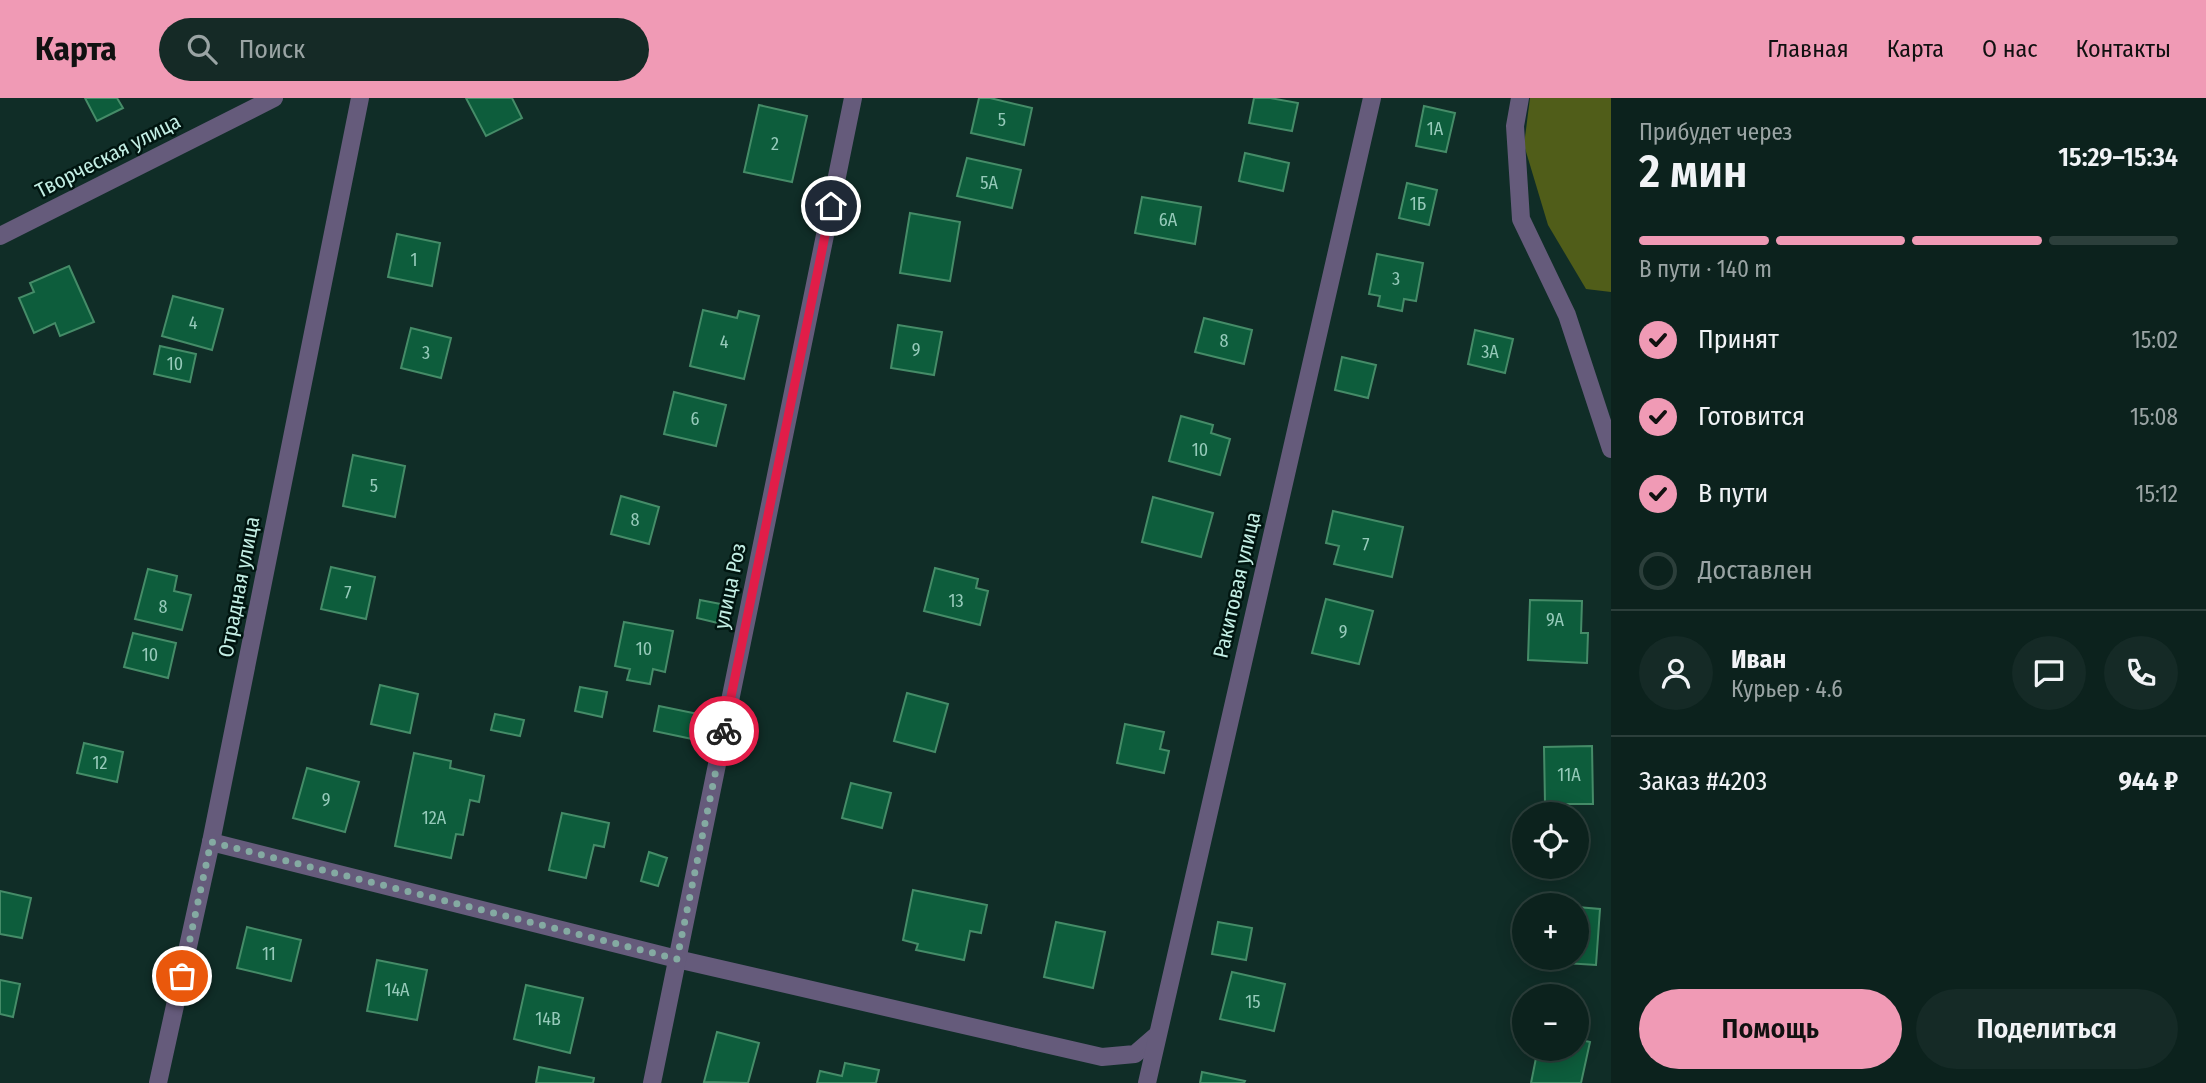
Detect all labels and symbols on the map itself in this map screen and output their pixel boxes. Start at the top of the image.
street label: Творческая улица [31,108,185,204]
house number: 5 [998,109,1006,131]
house number: 1А [1427,118,1444,140]
house number: 2 [771,133,779,155]
house number: 5А [980,172,998,194]
pin [801,176,861,236]
house number: 1Б [1410,193,1426,215]
house number: 6А [1159,209,1178,231]
house number: 1 [410,249,418,271]
house number: 3 [1392,268,1400,290]
house number: 4 [189,312,198,334]
house number: 8 [1220,330,1229,352]
house number: 4 [720,331,729,353]
house number: 9 [912,339,920,361]
house number: 3А [1481,341,1499,363]
house number: 3 [422,342,430,364]
house number: 10 [167,353,183,375]
house number: 6 [691,408,700,430]
house number: 10 [1192,439,1208,461]
house number: 5 [370,475,378,497]
house number: 8 [631,509,640,531]
street label: Ракитовая улица [1208,510,1266,660]
street label: Отрадная улица [213,514,265,660]
house number: 7 [1362,534,1370,556]
street label: улица Роз [708,540,752,632]
house number: 7 [344,582,352,604]
house number: 13 [948,590,964,612]
house number: 8 [159,596,168,618]
house number: 9А [1546,609,1565,631]
house number: 9 [1339,621,1347,643]
house number: 10 [636,638,652,660]
house number: 10 [142,644,158,666]
courier [689,696,759,766]
house number: 12 [93,752,108,774]
house number: 11А [1557,764,1581,786]
house number: 9 [322,789,330,811]
house number: 12А [422,807,447,829]
house number: 11 [262,943,276,965]
pin [152,946,212,1006]
house number: 14А [384,979,410,1001]
house number: 15 [1245,991,1261,1013]
house number: 14В [535,1008,561,1030]

